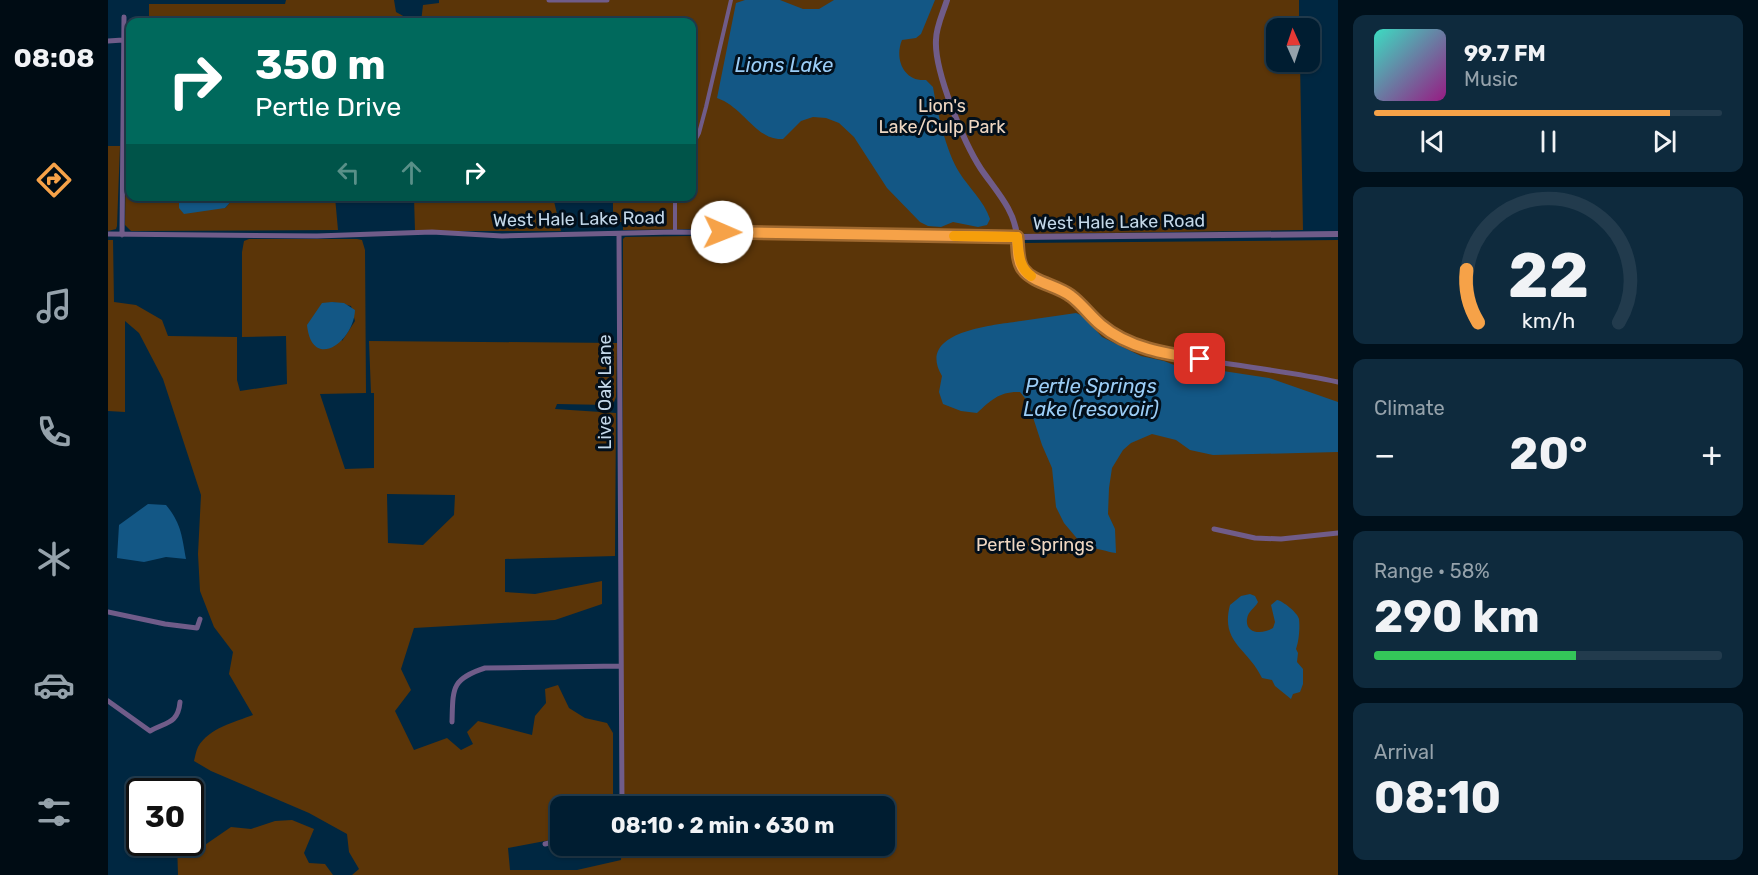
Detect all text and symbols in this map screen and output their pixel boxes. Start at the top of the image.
north arrow [1266,18,1320,72]
map controls [1266,18,1320,72]
text: 350 m [255,40,386,90]
text: 99.7 FM [1464,40,1546,67]
text: 08:08 [13,42,95,74]
icon: right [156,42,234,120]
water label: Lions Lake [735,53,833,77]
text: Music [1464,67,1518,91]
text: Pertle Drive [255,91,401,123]
park label: Lion's Lake/Culp Park [878,95,1006,138]
icon: previous [1416,125,1449,158]
icon: pause [1532,125,1565,158]
icon: next [1648,125,1681,158]
icon: left [332,156,365,189]
icon: ahead [395,156,428,189]
icon: right [458,156,491,189]
icon: directions [33,159,75,201]
position arrow [690,200,754,264]
street label: West Hale Lake Road [493,206,665,232]
street label: West Hale Lake Road [1033,209,1205,235]
text: 22 [1507,239,1589,313]
icon: music [33,285,75,327]
text: km/h [1521,308,1575,333]
pin [1174,333,1225,384]
street label: Live Oak Lane [594,334,616,450]
icon: arrive [1183,342,1216,375]
water label: Pertle Springs Lake (resovoir) [1023,374,1159,421]
text: Climate [1374,396,1445,420]
icon: phone [33,411,75,453]
text: 20° [1509,427,1588,480]
text: − [1374,435,1395,474]
text: + [1701,435,1722,474]
park label: Pertle Springs [976,534,1094,556]
icon: climate [33,538,75,580]
text: Range · 58% [1374,559,1490,583]
text: 290 km [1374,590,1540,643]
icon: car [33,664,75,706]
text: Arrival [1374,740,1434,764]
text: 08:10 [1374,771,1501,824]
speed limit sign: 30 [126,778,204,856]
icon: filters [33,791,75,833]
text: 08:10 · 2 min · 630 m [611,812,834,839]

